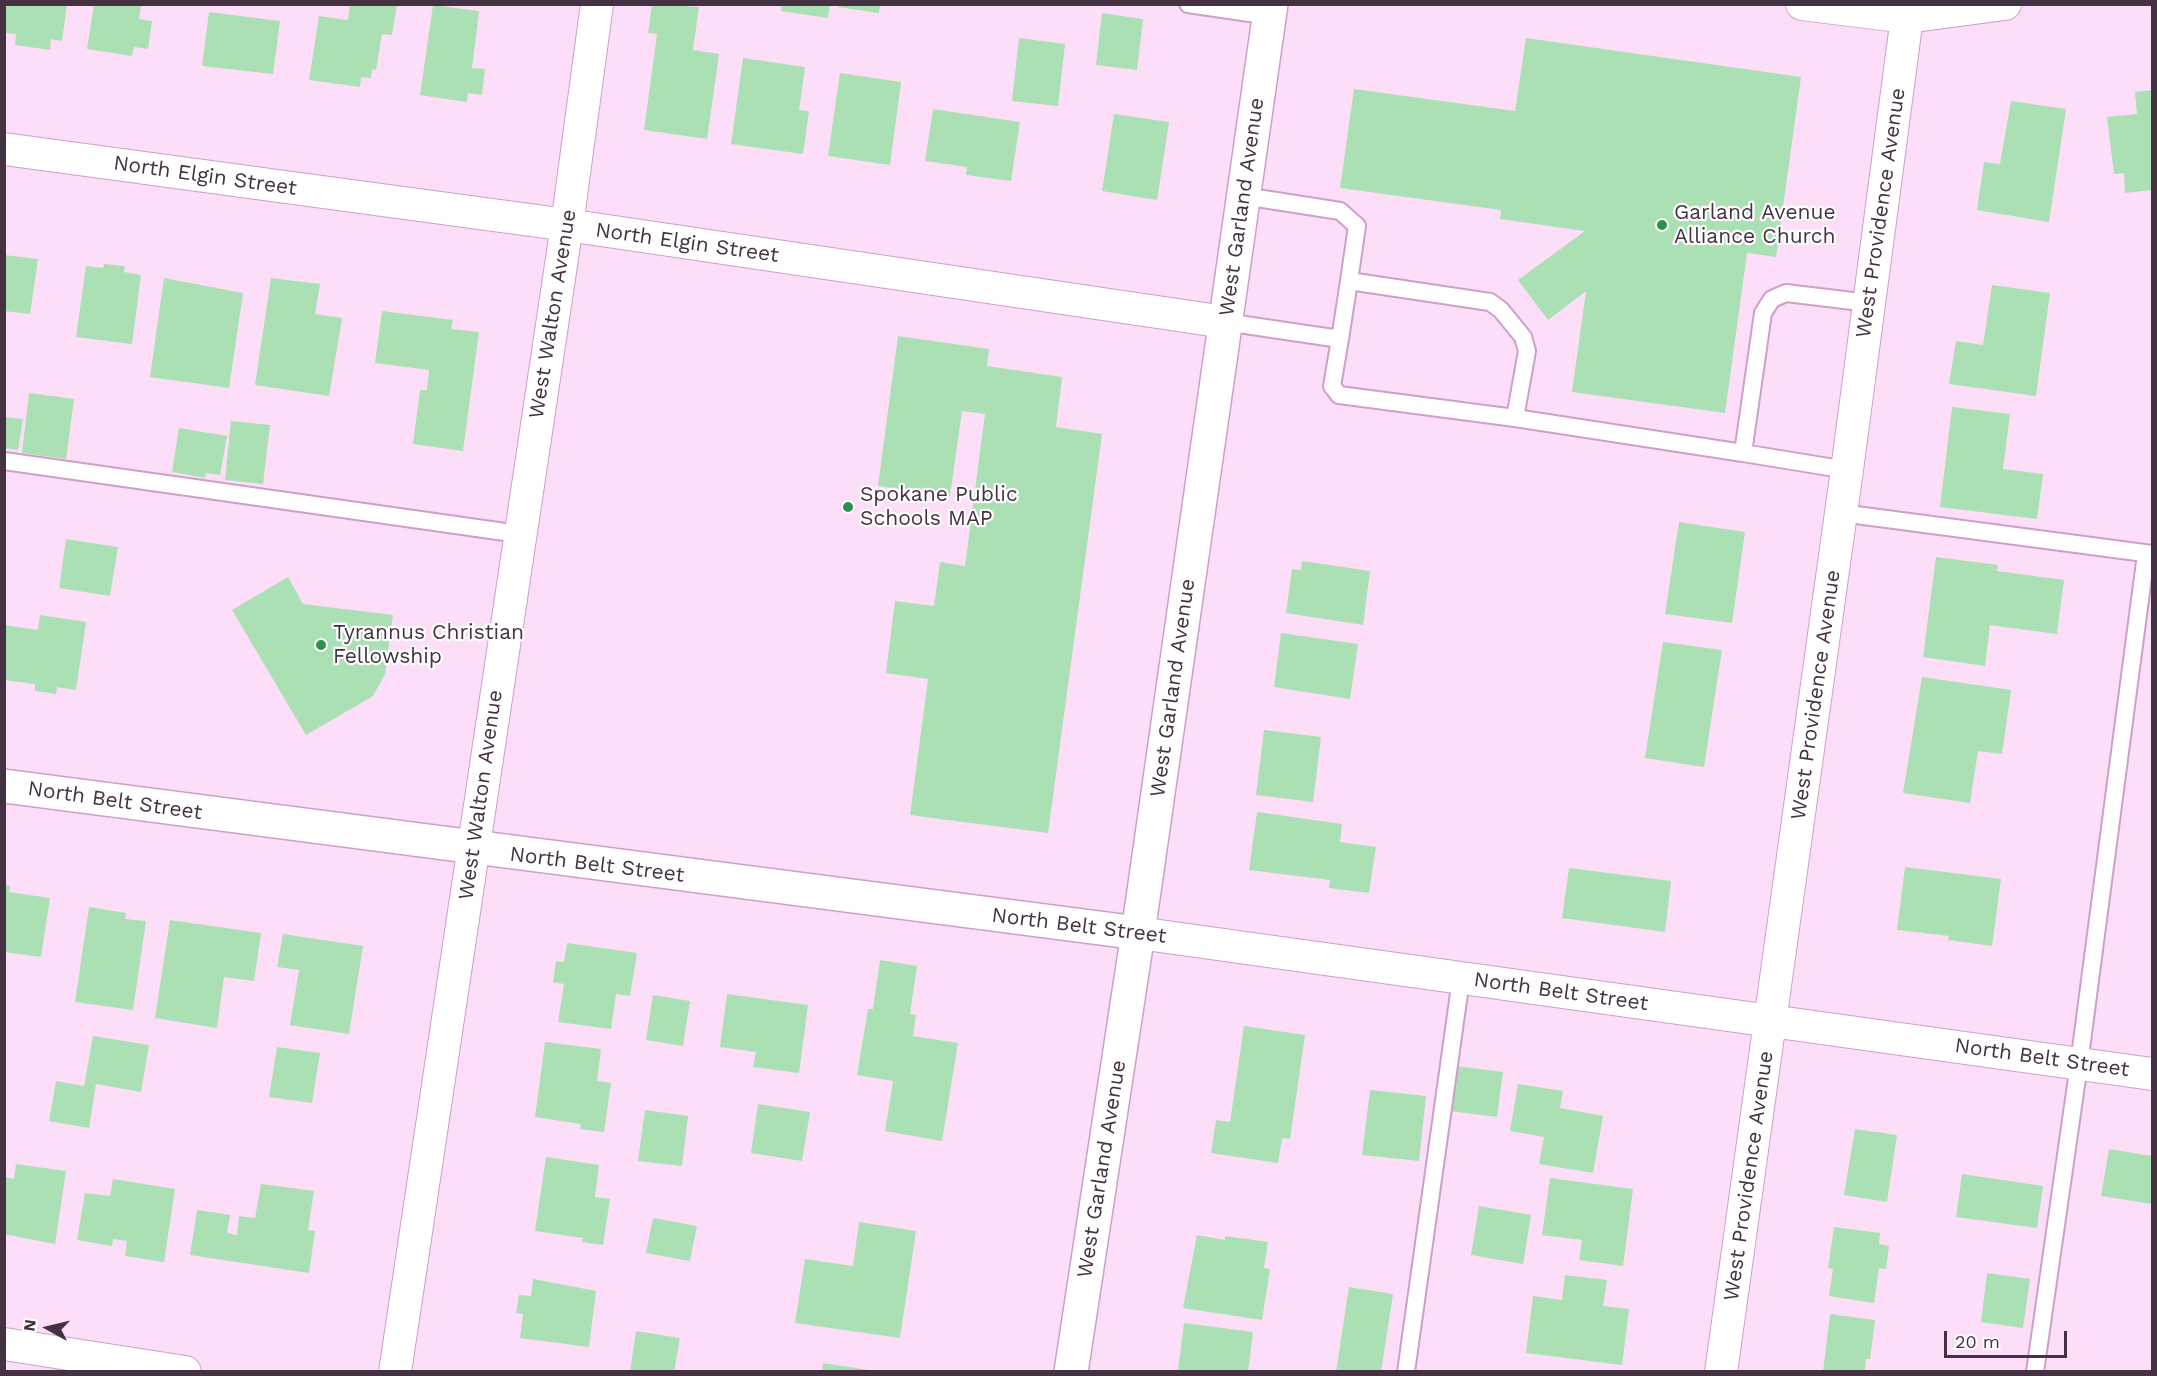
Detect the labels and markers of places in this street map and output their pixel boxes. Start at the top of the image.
place label: Garland Avenue Alliance Church [1674,200,1836,250]
marker: Garland Avenue Alliance Church [1655,218,1669,232]
place label: Spokane Public Schools MAP [860,482,1018,532]
marker: Spokane Public Schools MAP [841,500,855,514]
place label: Tyrannus Christian Fellowship [333,620,524,670]
marker: Tyrannus Christian Fellowship [314,638,328,652]

